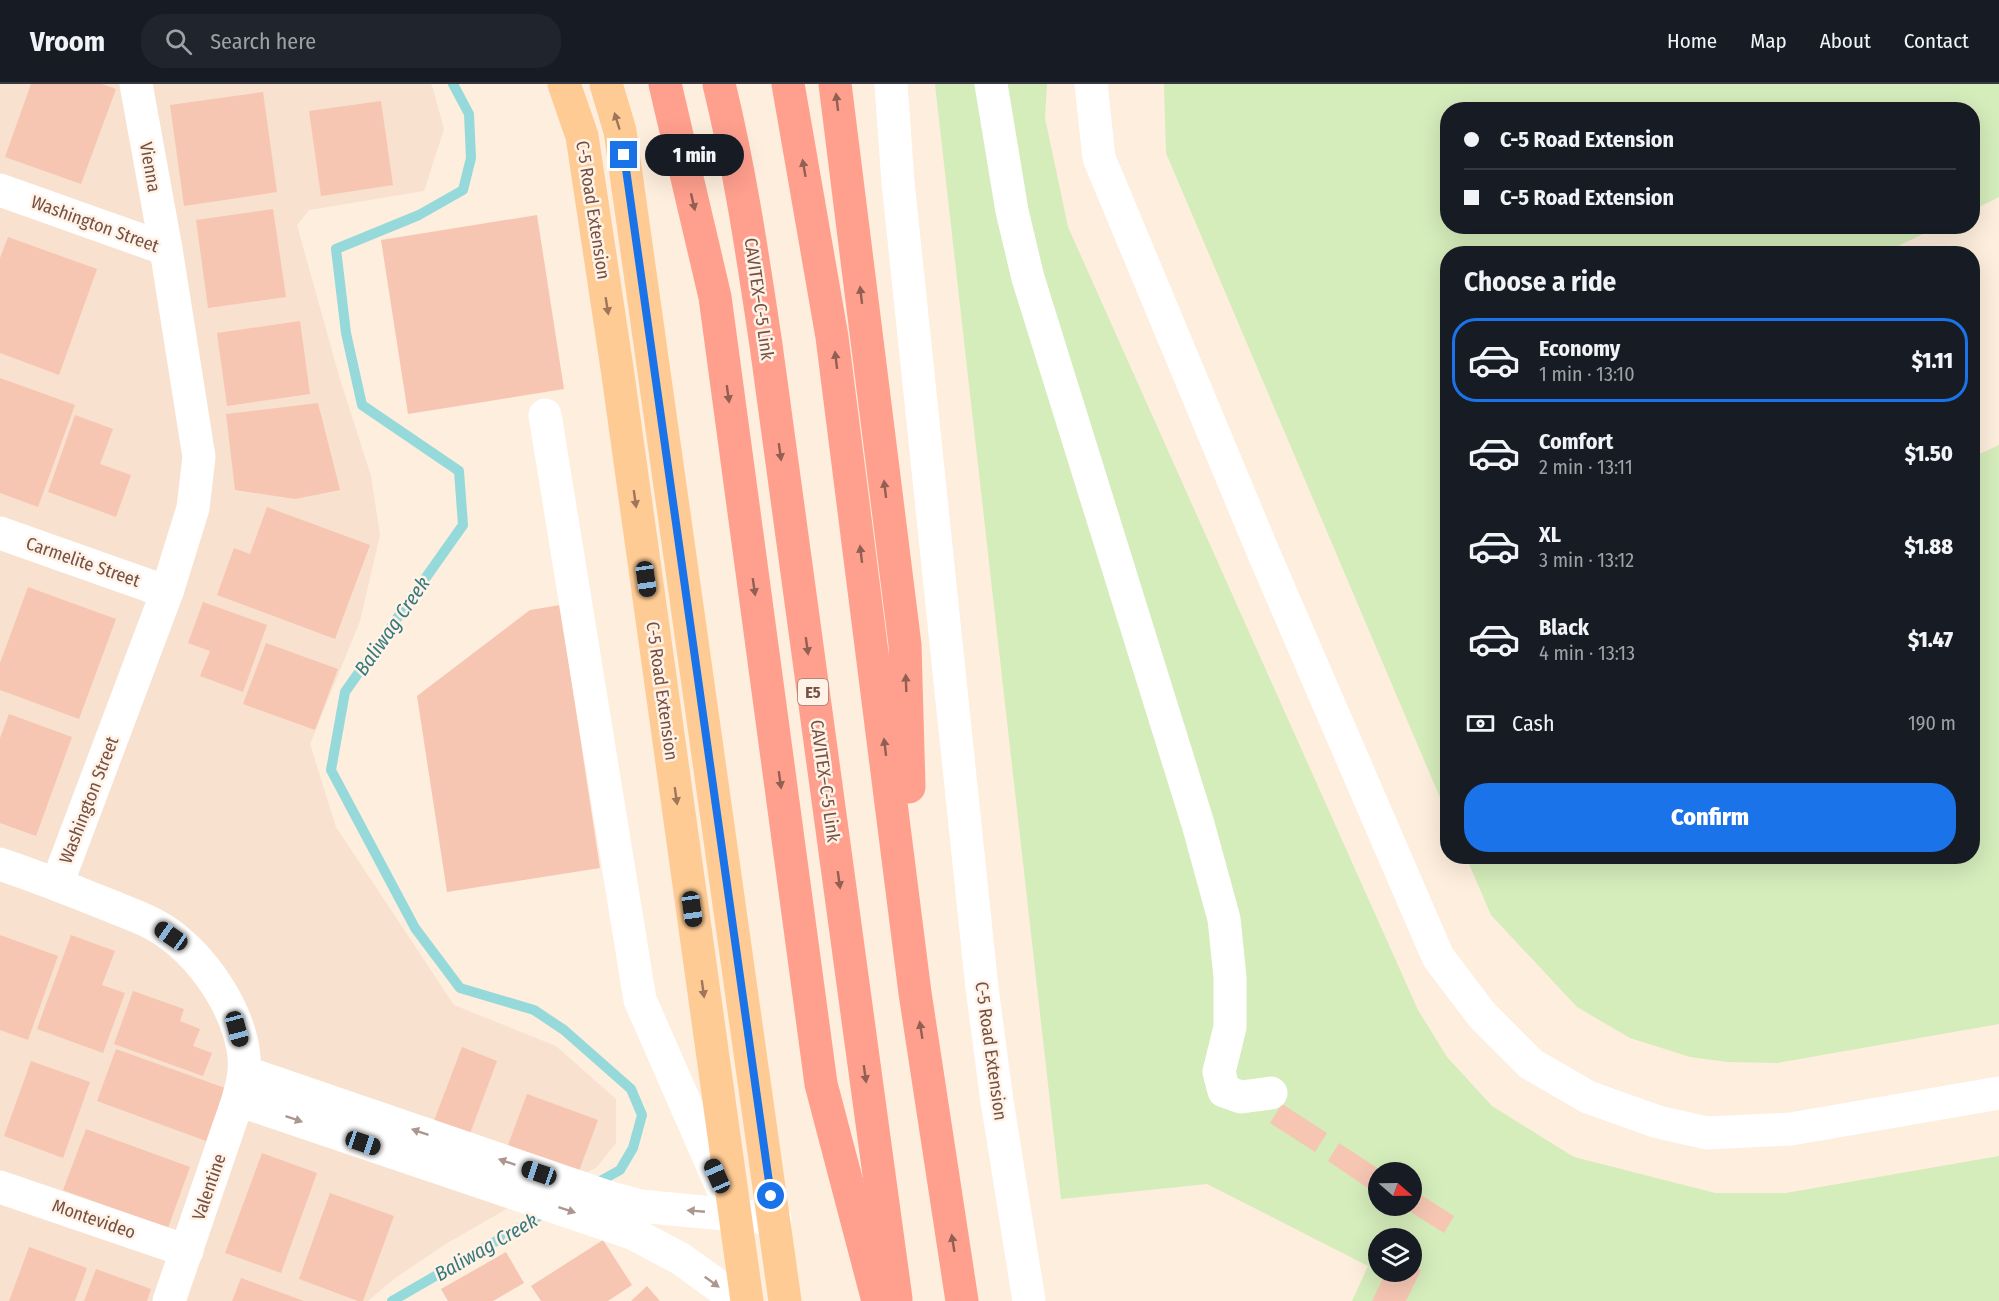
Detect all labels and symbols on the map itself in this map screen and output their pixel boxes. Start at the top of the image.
one-way arrow [833,92,842,111]
one-way arrow [612,111,621,129]
callout: 1 min [645,134,744,176]
street label: C-5 Road Extension [571,139,615,281]
street label: Vienna [135,140,165,194]
route end [610,141,637,168]
one-way arrow [799,158,808,177]
street label: Washington Street [28,191,162,257]
one-way arrow [689,193,698,212]
street label: CAVITEX–C-5 Link [740,237,779,362]
one-way arrow [857,286,866,305]
one-way arrow [603,296,612,315]
one-way arrow [831,351,840,370]
one-way arrow [723,384,733,403]
one-way arrow [776,443,785,462]
one-way arrow [881,479,890,498]
one-way arrow [631,489,640,508]
street label: Carmelite Street [23,532,143,592]
one-way arrow [856,544,865,563]
car [635,560,657,598]
water label: Baliwag Creek [349,572,435,680]
one-way arrow [750,578,759,597]
street label: C-5 Road Extension [641,620,683,762]
one-way arrow [802,636,811,655]
one-way arrow [901,673,910,692]
road number: E5 [798,679,828,705]
street label: CAVITEX–C-5 Link [806,719,845,844]
street label: Washington Street [55,733,123,867]
one-way arrow [880,738,890,757]
one-way arrow [776,771,785,790]
one-way arrow [672,786,681,805]
one-way arrow [834,871,843,890]
car [681,890,703,928]
car [151,918,191,954]
one-way arrow [699,980,708,999]
street label: C-5 Road Extension [970,980,1012,1122]
car [224,1009,250,1049]
one-way arrow [916,1020,925,1039]
one-way arrow [861,1064,870,1083]
one-way arrow [285,1115,303,1124]
one-way arrow [411,1126,429,1136]
car [343,1129,383,1157]
street label: Valentine [187,1151,231,1223]
one-way arrow [498,1156,516,1166]
car [701,1156,733,1196]
car [519,1159,559,1187]
north arrow [1368,1162,1422,1216]
route start [757,1182,784,1209]
street label: Montevideo [49,1194,139,1244]
one-way arrow [558,1206,576,1216]
one-way arrow [686,1206,705,1216]
water label: Baliwag Creek [430,1208,542,1286]
one-way arrow [948,1234,957,1253]
one-way arrow [704,1275,719,1287]

